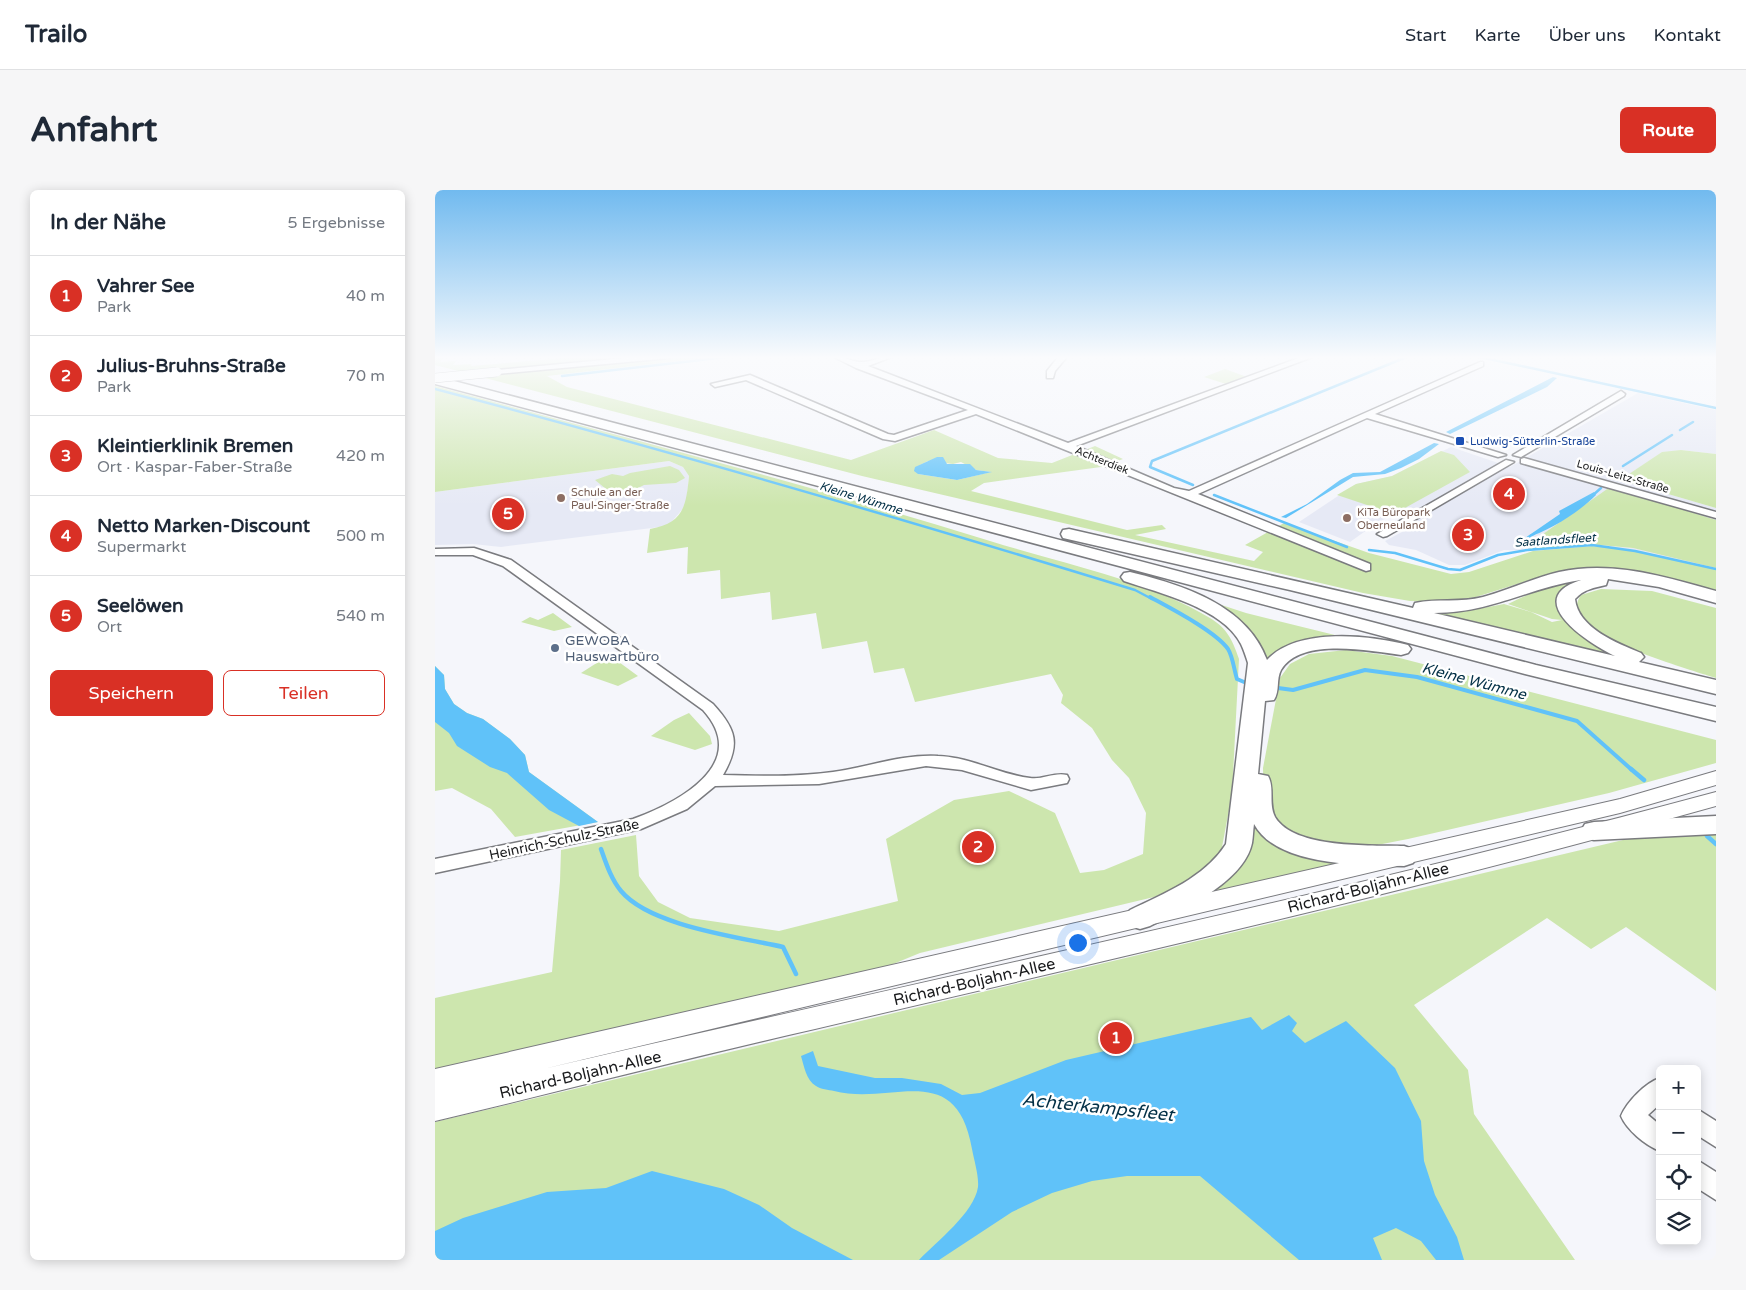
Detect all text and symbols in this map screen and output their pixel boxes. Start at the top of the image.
text: Trailo [25,20,87,49]
text: Start [1405,24,1446,46]
text: Karte [1474,24,1520,46]
text: Über uns [1548,24,1626,46]
text: Kontakt [1654,24,1721,46]
button: Route [1620,107,1716,153]
text: Anfahrt [30,109,157,151]
text: In der Nähe [50,210,166,235]
text: 5 Ergebnisse [287,213,385,233]
text: Vahrer See [97,275,195,297]
text: 1 [61,286,71,306]
text: 40 m [346,286,385,306]
text: Park [97,297,131,317]
text: Julius-Bruhns-Straße [97,355,286,377]
text: 2 [61,366,71,386]
text: 70 m [346,366,385,386]
text: Park [97,377,131,397]
text: Kleintierklinik Bremen [97,435,293,457]
marker: Ludwig-Sütterlin-Straße [1454,435,1466,447]
place label: Ludwig-Sütterlin-Straße [1470,435,1595,448]
street label: Achterdiek [1073,444,1131,477]
text: 3 [61,446,71,466]
text: 420 m [336,446,385,466]
text: Ort · Kaspar-Faber-Straße [97,457,292,477]
street label: Louis-Leitz-Straße [1575,457,1671,496]
pin: 4 [1493,475,1525,513]
water label: Kleine Wümme [818,479,905,518]
place label: Schule an der Paul-Singer-Straße [571,486,669,512]
marker: Schule an der Paul-Singer-Straße [555,492,567,504]
pin: 5 [492,495,524,533]
place label: KiTa Büropark Oberneuland [1357,506,1430,532]
marker: KiTa Büropark Oberneuland [1341,512,1353,524]
text: Netto Marken-Discount [97,515,310,537]
pin: 3 [1452,516,1484,554]
text: 4 [61,526,71,546]
text: 500 m [336,526,385,546]
water label: Saatlandsfleet [1514,530,1598,550]
text: Supermarkt [97,537,186,557]
text: Seelöwen [97,595,184,617]
text: 5 [61,606,71,626]
text: 540 m [336,606,385,626]
text: Ort [97,617,122,637]
place label: GEWOBA Hauswartbüro [565,632,659,665]
marker: GEWOBA Hauswartbüro [549,642,561,654]
water label: Kleine Wümme [1420,658,1530,704]
button: Speichern [50,670,213,716]
button: Teilen [223,670,385,716]
street label: Heinrich-Schulz-Straße [488,815,641,864]
pin: 2 [962,828,994,866]
street label: Richard-Boljahn-Allee [1285,858,1451,918]
your location [1065,930,1091,956]
street label: Richard-Boljahn-Allee [891,954,1057,1010]
pin: 1 [1100,1019,1132,1057]
street label: Richard-Boljahn-Allee [497,1047,663,1103]
map controls [1656,1065,1701,1245]
button: + [1656,1065,1701,1110]
water label: Achterkampsfleet [1021,1088,1177,1126]
button: − [1656,1110,1701,1155]
button: locate [1656,1155,1701,1200]
button: layers [1656,1200,1701,1245]

